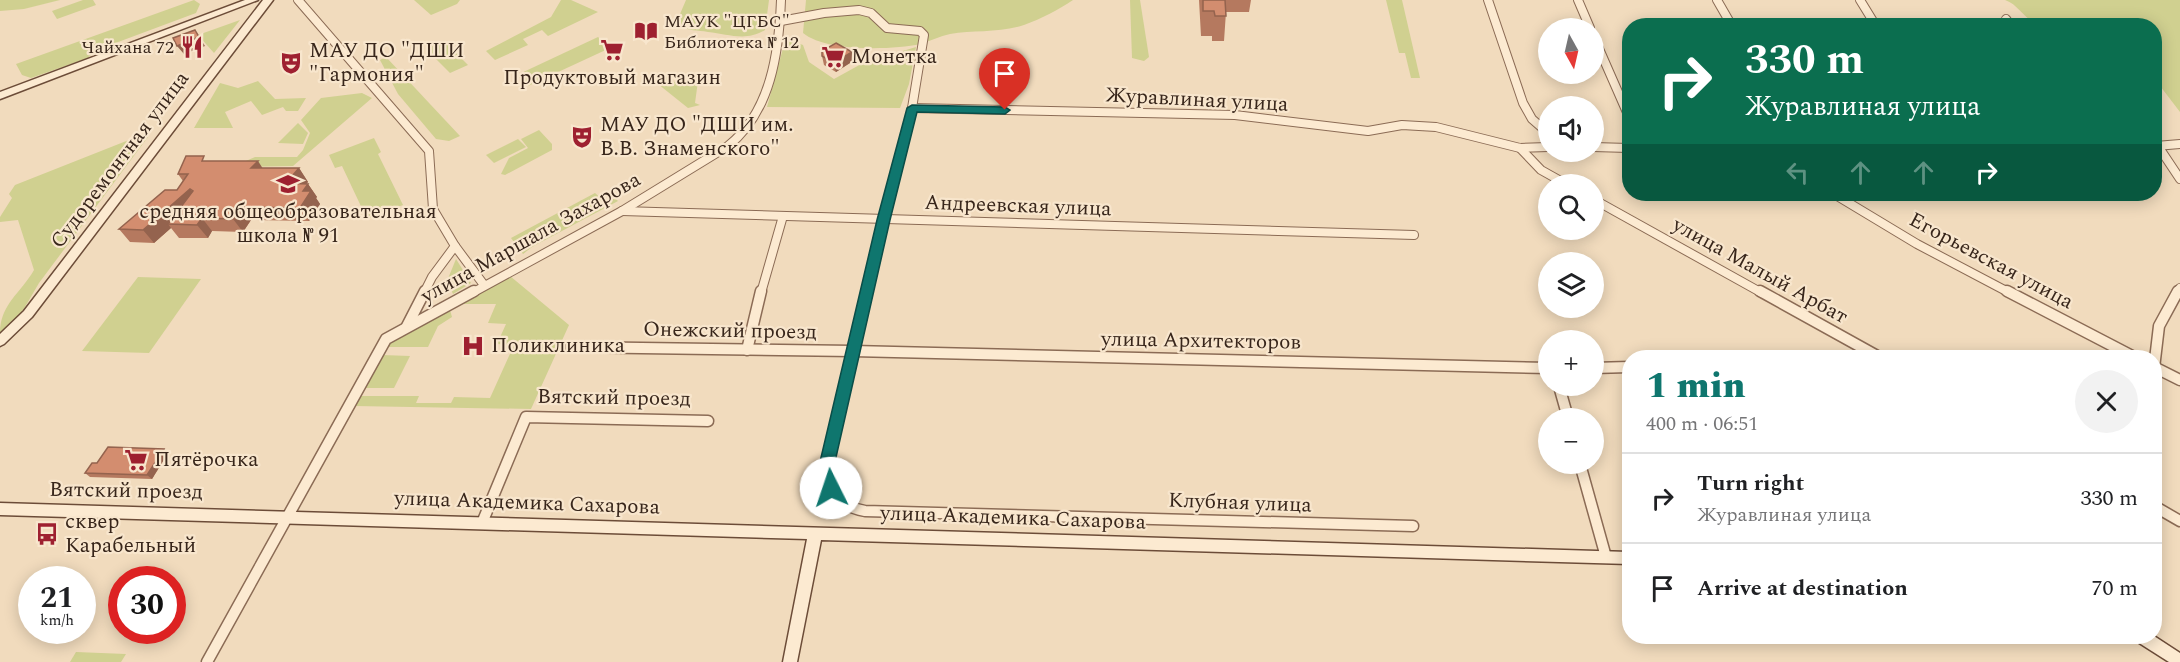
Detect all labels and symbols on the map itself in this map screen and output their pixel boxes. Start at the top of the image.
place label: МАУК "ЦГБС" Библиотека № 12 [664,8,799,56]
library icon: МАУК "ЦГБС" Библиотека № 12 [633,18,659,44]
north arrow [1538,18,1604,84]
place label: Чайхана 72 [82,34,174,61]
restaurant icon: Чайхана 72 [179,34,205,60]
place label: МАУ ДО "ДШИ "Гармония" [309,35,464,91]
supermarket icon: Продуктовый магазин [599,37,625,63]
place label: Монетка [851,41,938,73]
supermarket icon: Монетка [820,44,846,70]
pin [979,48,1030,110]
theatre icon: МАУ ДО "ДШИ "Гармония" [278,50,304,76]
place label: Продуктовый магазин [503,62,721,94]
street label: Судоремонтная улица [43,64,198,255]
street label: Журавлиная улица [1105,79,1290,121]
place label: МАУ ДО "ДШИ им. В.В. Знаменского" [600,109,793,165]
theatre icon: МАУ ДО "ДШИ им. В.В. Знаменского" [569,124,595,150]
street label: улица Маршала Захарова [414,164,648,312]
school or university icon: средняя общеобразовательная школа № 91 [275,171,301,197]
street label: Андреевская улица [924,187,1113,225]
place label: средняя общеобразовательная школа № 91 [139,196,437,252]
street label: Егорьевская улица [1903,204,2080,318]
street label: улица Малый Арбат [1665,209,1854,333]
street label: Онежский проезд [643,313,817,349]
street label: улица Архитекторов [1100,323,1301,359]
place label: Поликлиника [491,330,626,362]
hospital icon: Поликлиника [460,333,486,359]
street label: Вятский проезд [537,381,691,415]
place label: Пятёрочка [154,444,259,476]
supermarket icon: Пятёрочка [123,447,149,473]
position arrow [799,456,863,520]
street label: Вятский проезд [49,474,203,508]
street label: улица Академика Сахарова [393,482,661,524]
street label: Клубная улица [1168,485,1313,522]
street label: улица Академика Сахарова [879,497,1147,539]
place label: сквер Карабельный [65,506,196,562]
bus stop icon: сквер Карабельный [34,521,60,547]
speed limit sign: 30 [108,566,186,644]

